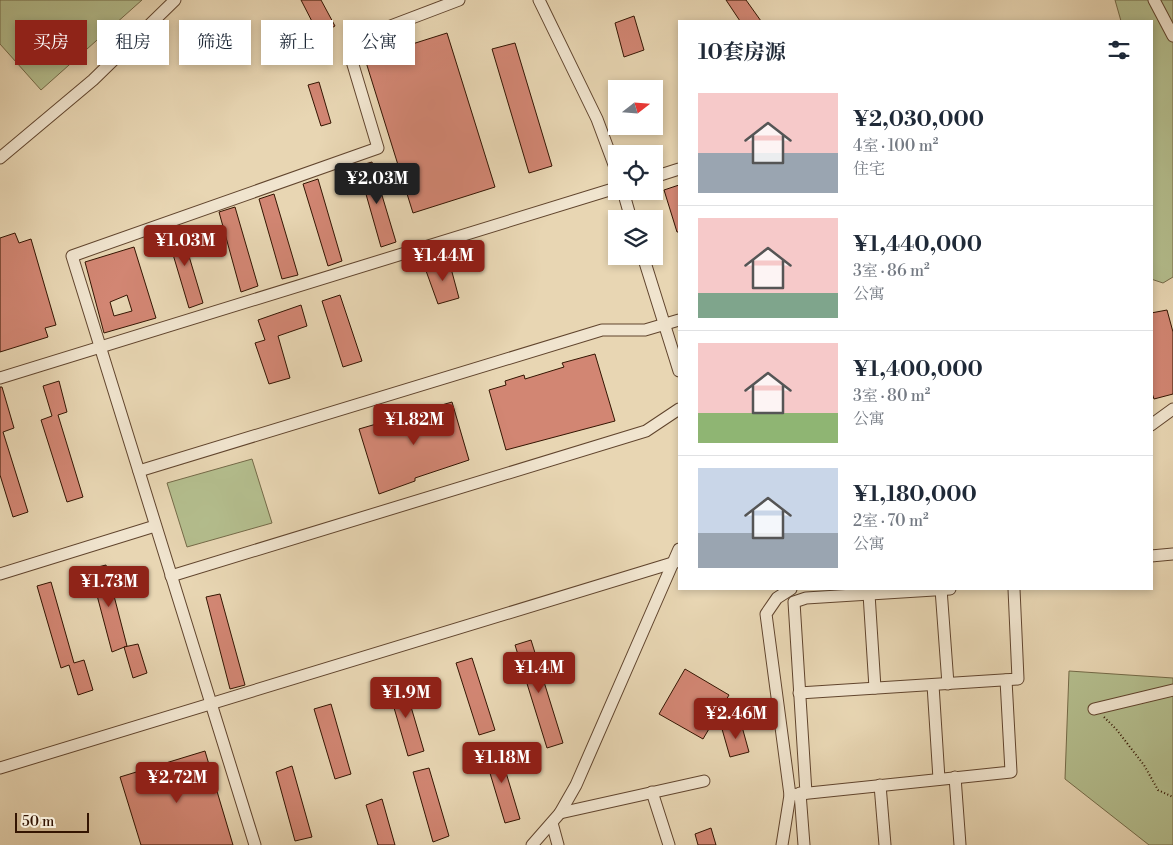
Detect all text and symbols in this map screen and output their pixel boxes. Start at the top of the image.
chip: 买房 [15,20,87,65]
chip: 租房 [97,20,169,65]
chip: 筛选 [179,20,251,65]
chip: 新上 [261,20,333,65]
chip: 公寓 [343,20,415,65]
icon: filters [1105,36,1133,64]
text: 10套房源 [698,40,786,66]
north arrow [608,80,662,135]
map controls [608,80,663,265]
text: ¥2,030,000 [853,107,984,133]
icon: home [738,113,798,173]
text: 4室 · 100 m² [853,136,938,156]
button: locate [608,145,663,200]
text: 住宅 [853,159,885,179]
pin: ¥2.03M [336,162,418,205]
text: ¥2.03M [346,169,408,189]
button: layers [608,210,663,265]
pin: ¥1.03M [144,224,226,267]
text: ¥1.03M [155,231,215,251]
text: ¥1,440,000 [853,232,982,258]
icon: home [738,238,798,298]
pin: ¥1.44M [402,240,484,282]
text: ¥1.44M [413,246,473,266]
text: 3室 · 86 m² [853,261,930,281]
text: 公寓 [853,284,885,304]
text: ¥1,400,000 [853,357,983,383]
icon: home [738,363,798,423]
text: 3室 · 80 m² [853,386,930,406]
pin: ¥1.82M [373,404,455,446]
text: 公寓 [853,409,885,429]
text: ¥1.82M [384,410,444,430]
text: ¥1,180,000 [853,482,977,508]
icon: home [738,488,798,548]
text: 2室 · 70 m² [853,511,929,531]
text: 公寓 [853,534,885,554]
pin: ¥1.73M [68,566,150,608]
text: ¥1.73M [80,572,138,592]
pin: ¥1.4M [504,652,574,694]
text: ¥1.4M [514,658,564,678]
pin: ¥1.9M [371,676,441,719]
text: ¥1.9M [381,683,431,703]
pin: ¥2.46M [695,698,777,740]
text: ¥2.46M [705,704,767,724]
pin: ¥1.18M [461,742,543,784]
text: ¥1.18M [473,748,531,768]
pin: ¥2.72M [136,762,218,804]
text: ¥2.72M [147,768,207,788]
scale bar [15,810,89,833]
text: 50 m [22,813,54,831]

